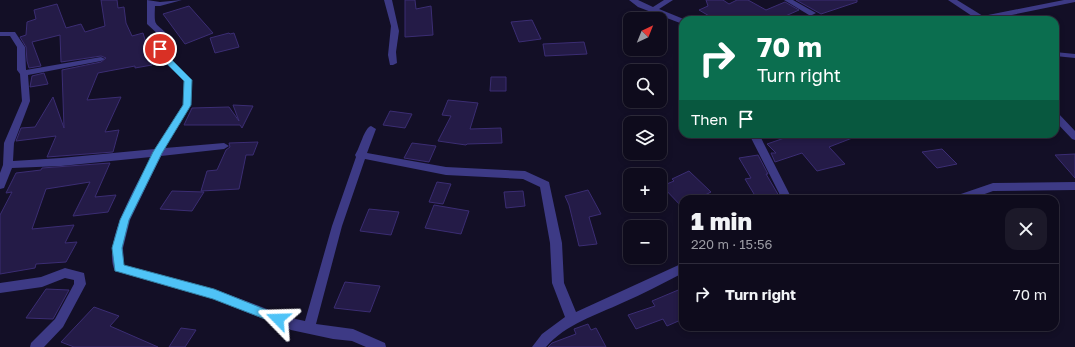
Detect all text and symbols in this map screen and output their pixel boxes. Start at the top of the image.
north arrow [623,12,667,56]
map controls [623,12,667,264]
text: 70 m [757,30,822,63]
pin [143,32,177,66]
icon: right [691,32,743,84]
icon: arrive [149,38,171,60]
button: search [623,64,667,108]
text: Turn right [757,64,841,86]
icon: arrive [735,108,757,130]
text: Then [691,110,727,128]
button: layers [623,116,667,160]
button: + [623,168,667,212]
text: 1 min [691,206,752,235]
button: close [1005,208,1047,250]
button: − [623,220,667,264]
text: 220 m · 15:56 [691,236,772,252]
icon: right [691,283,713,305]
text: Turn right [725,285,796,303]
text: 70 m [1013,285,1047,303]
position arrow [257,298,299,340]

